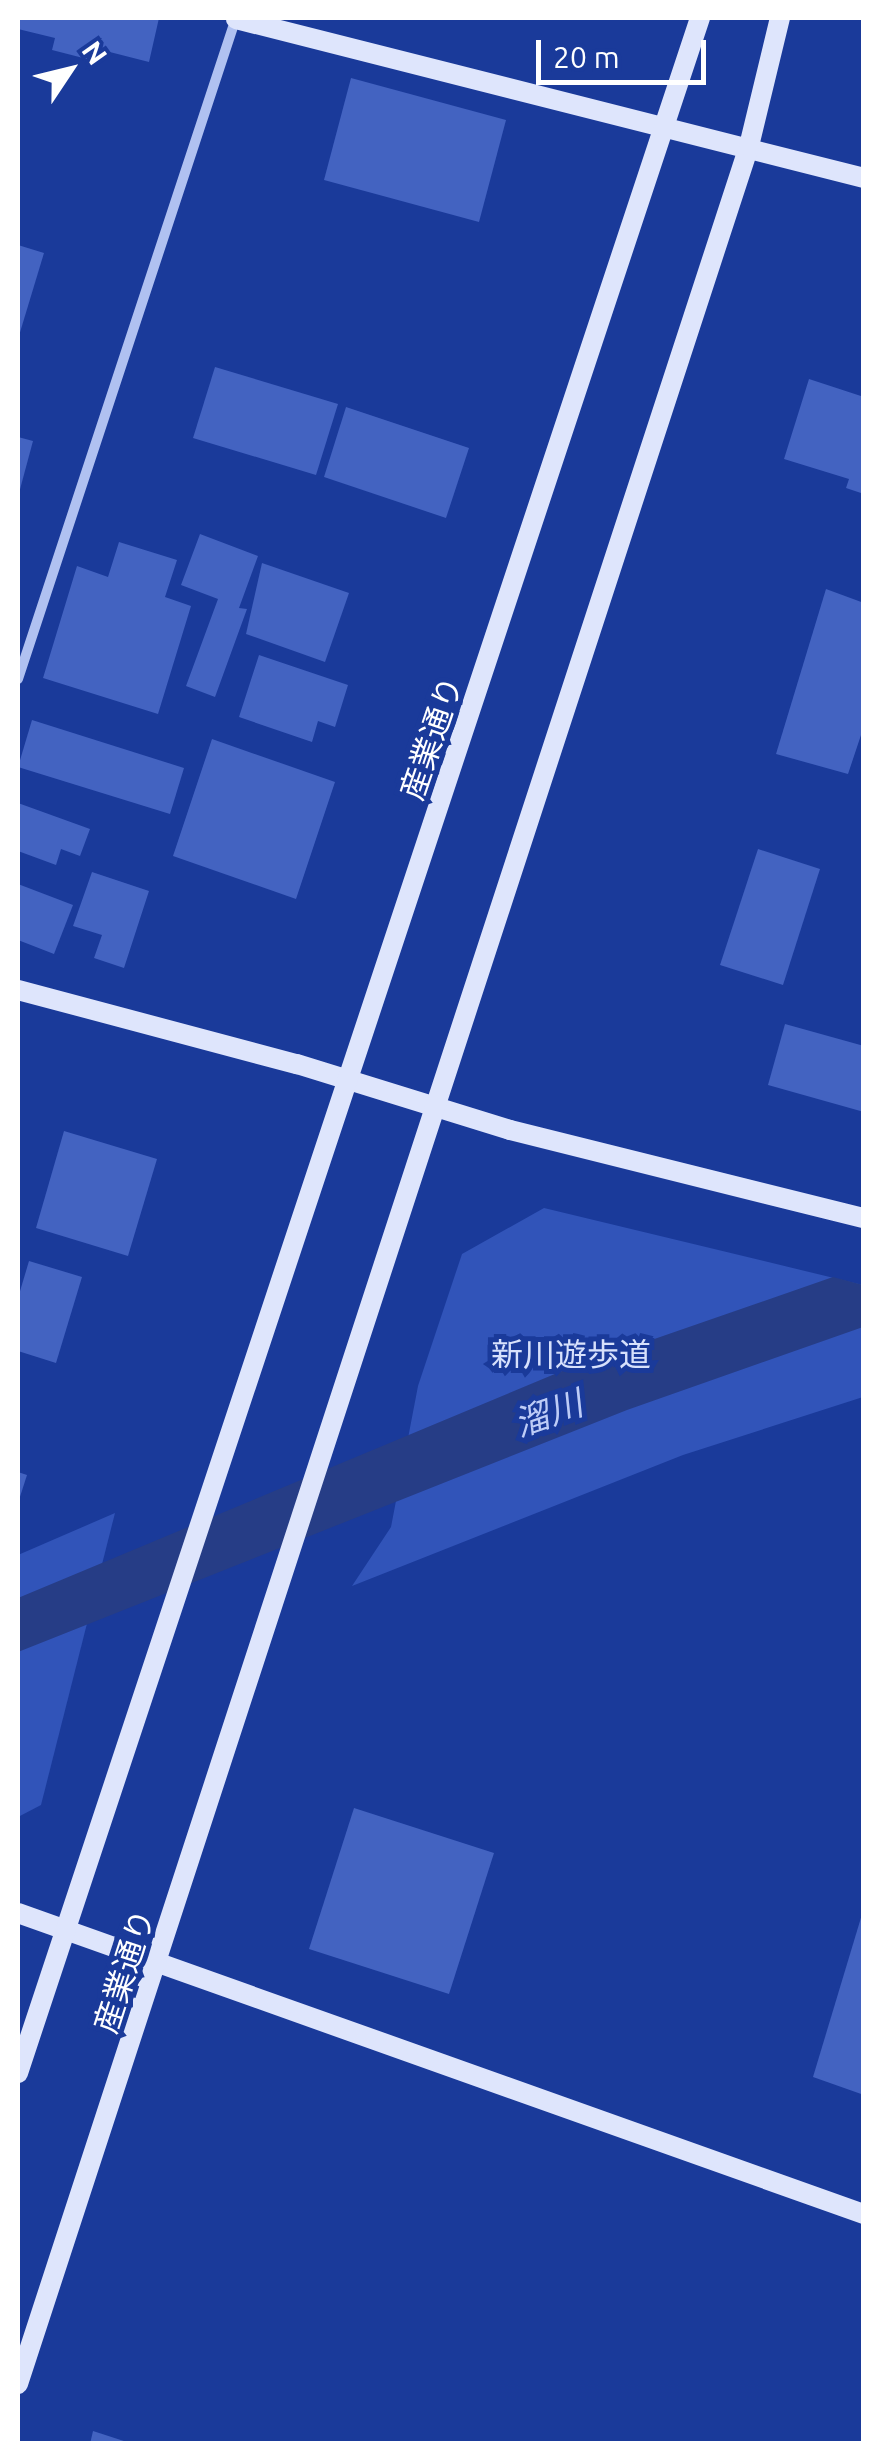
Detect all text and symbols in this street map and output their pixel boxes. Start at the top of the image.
north arrow [20,20,120,120]
scale bar [541,20,711,82]
text: N [76,35,114,70]
text: 20 m [553,40,620,74]
street label: 産業通り [392,671,470,805]
park label: 新川遊歩道 [491,1335,651,1373]
water label: 溜川 [508,1381,588,1445]
street label: 産業通り [86,1904,162,2038]

